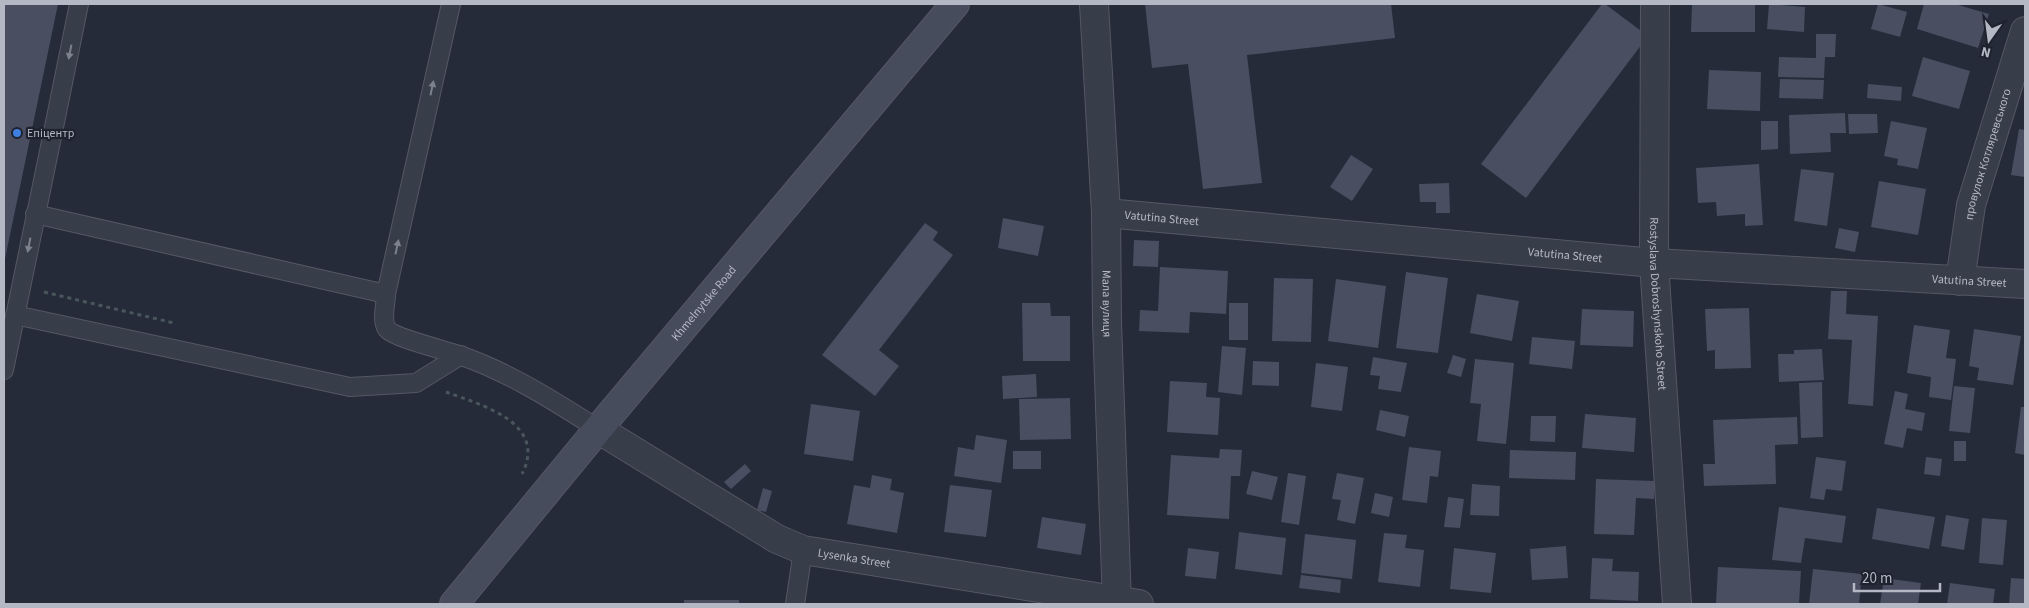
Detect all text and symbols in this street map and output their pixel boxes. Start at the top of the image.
north arrow [1964,15,2014,65]
text: N [1979,41,1993,62]
one-way arrow [65,44,73,60]
one-way arrow [428,81,436,96]
street label: провулок Котляревського [1961,87,2016,221]
place label: Епіцентр [27,125,75,142]
marker: Епіцентр [11,127,23,139]
street label: Vatutina Street [1124,207,1200,230]
street label: Rostyslava Dobroshynskoho Street [1645,217,1671,391]
one-way arrow [25,237,33,253]
one-way arrow [393,239,401,254]
street label: Vatutina Street [1527,244,1603,267]
street label: Khmelnytske Road [668,262,741,345]
street label: Мала вулиця [1098,270,1116,338]
street label: Vatutina Street [1931,271,2007,292]
street label: Lysenka Street [817,545,891,573]
scale bar [1854,560,1940,592]
text: 20 m [1862,568,1892,589]

